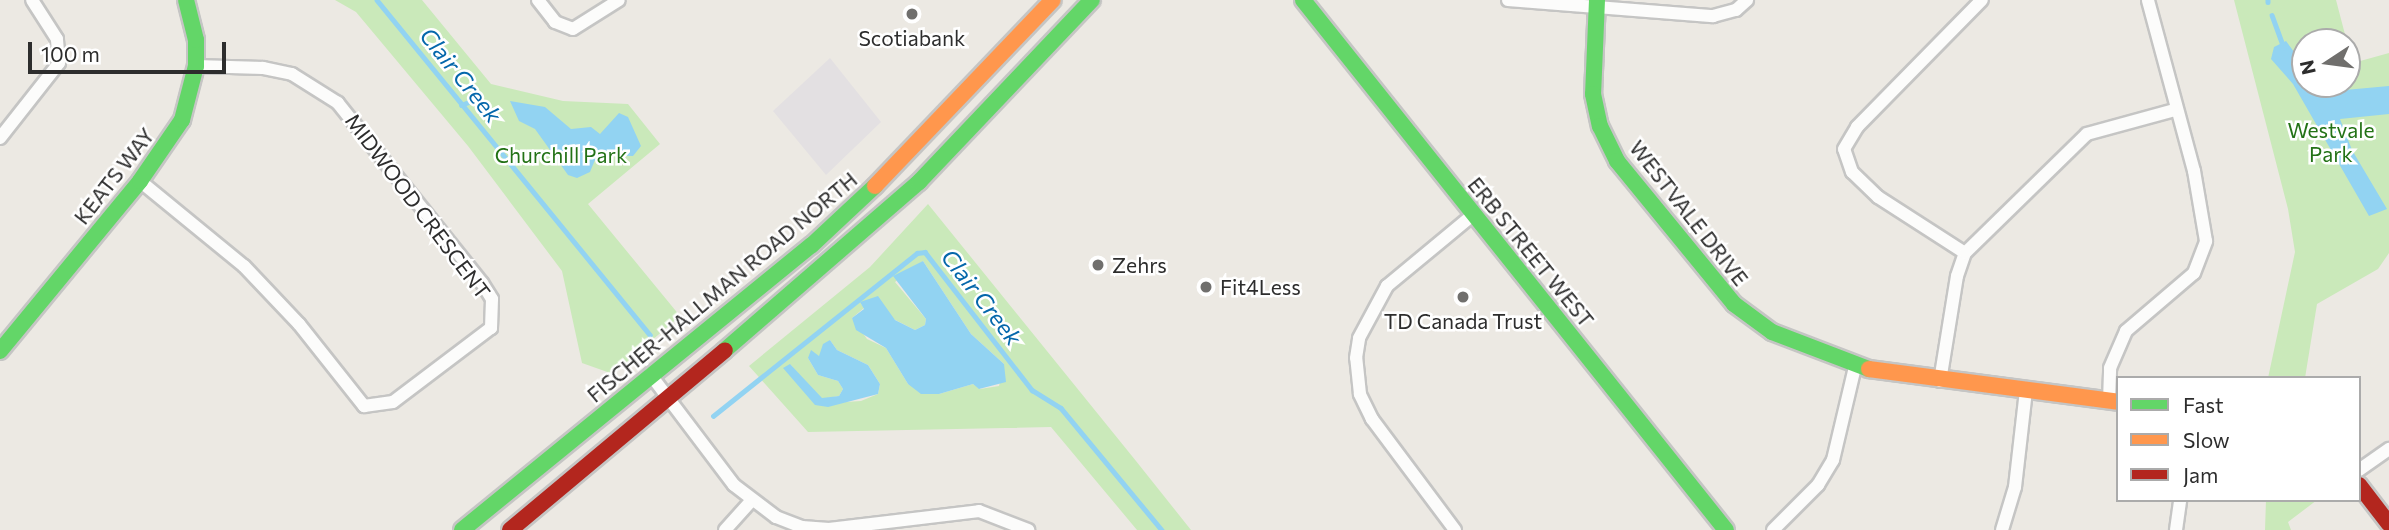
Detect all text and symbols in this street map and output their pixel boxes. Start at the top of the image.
marker: Scotiabank [904,6,920,22]
water label: Clair Creek [414,22,508,128]
place label: Scotiabank [859,25,965,51]
scale bar [32,28,229,72]
north arrow [2291,28,2361,98]
text: 100 m [41,41,100,66]
text: N [2294,58,2320,77]
street label: MIDWOOD CRESCENT [340,109,496,303]
park label: Westvale Park [2287,117,2375,167]
street label: KEATS WAY [69,123,159,229]
street label: WESTVALE DRIVE [1624,135,1754,291]
park label: Churchill Park [495,142,627,168]
street label: FISCHER-HALLMAN ROAD NORTH [582,167,862,407]
street label: ERB STREET WEST [1463,172,1599,332]
water label: Clair Creek [936,243,1028,351]
place label: Zehrs [1112,252,1167,278]
marker: Zehrs [1090,257,1106,273]
place label: Fit4Less [1220,274,1301,300]
marker: Fit4Less [1198,279,1214,295]
marker: TD Canada Trust [1455,289,1471,305]
place label: TD Canada Trust [1384,308,1542,334]
legend [2116,376,2361,502]
text: Fast [2183,392,2224,417]
text: Slow [2183,427,2230,452]
text: Jam [2183,462,2218,487]

